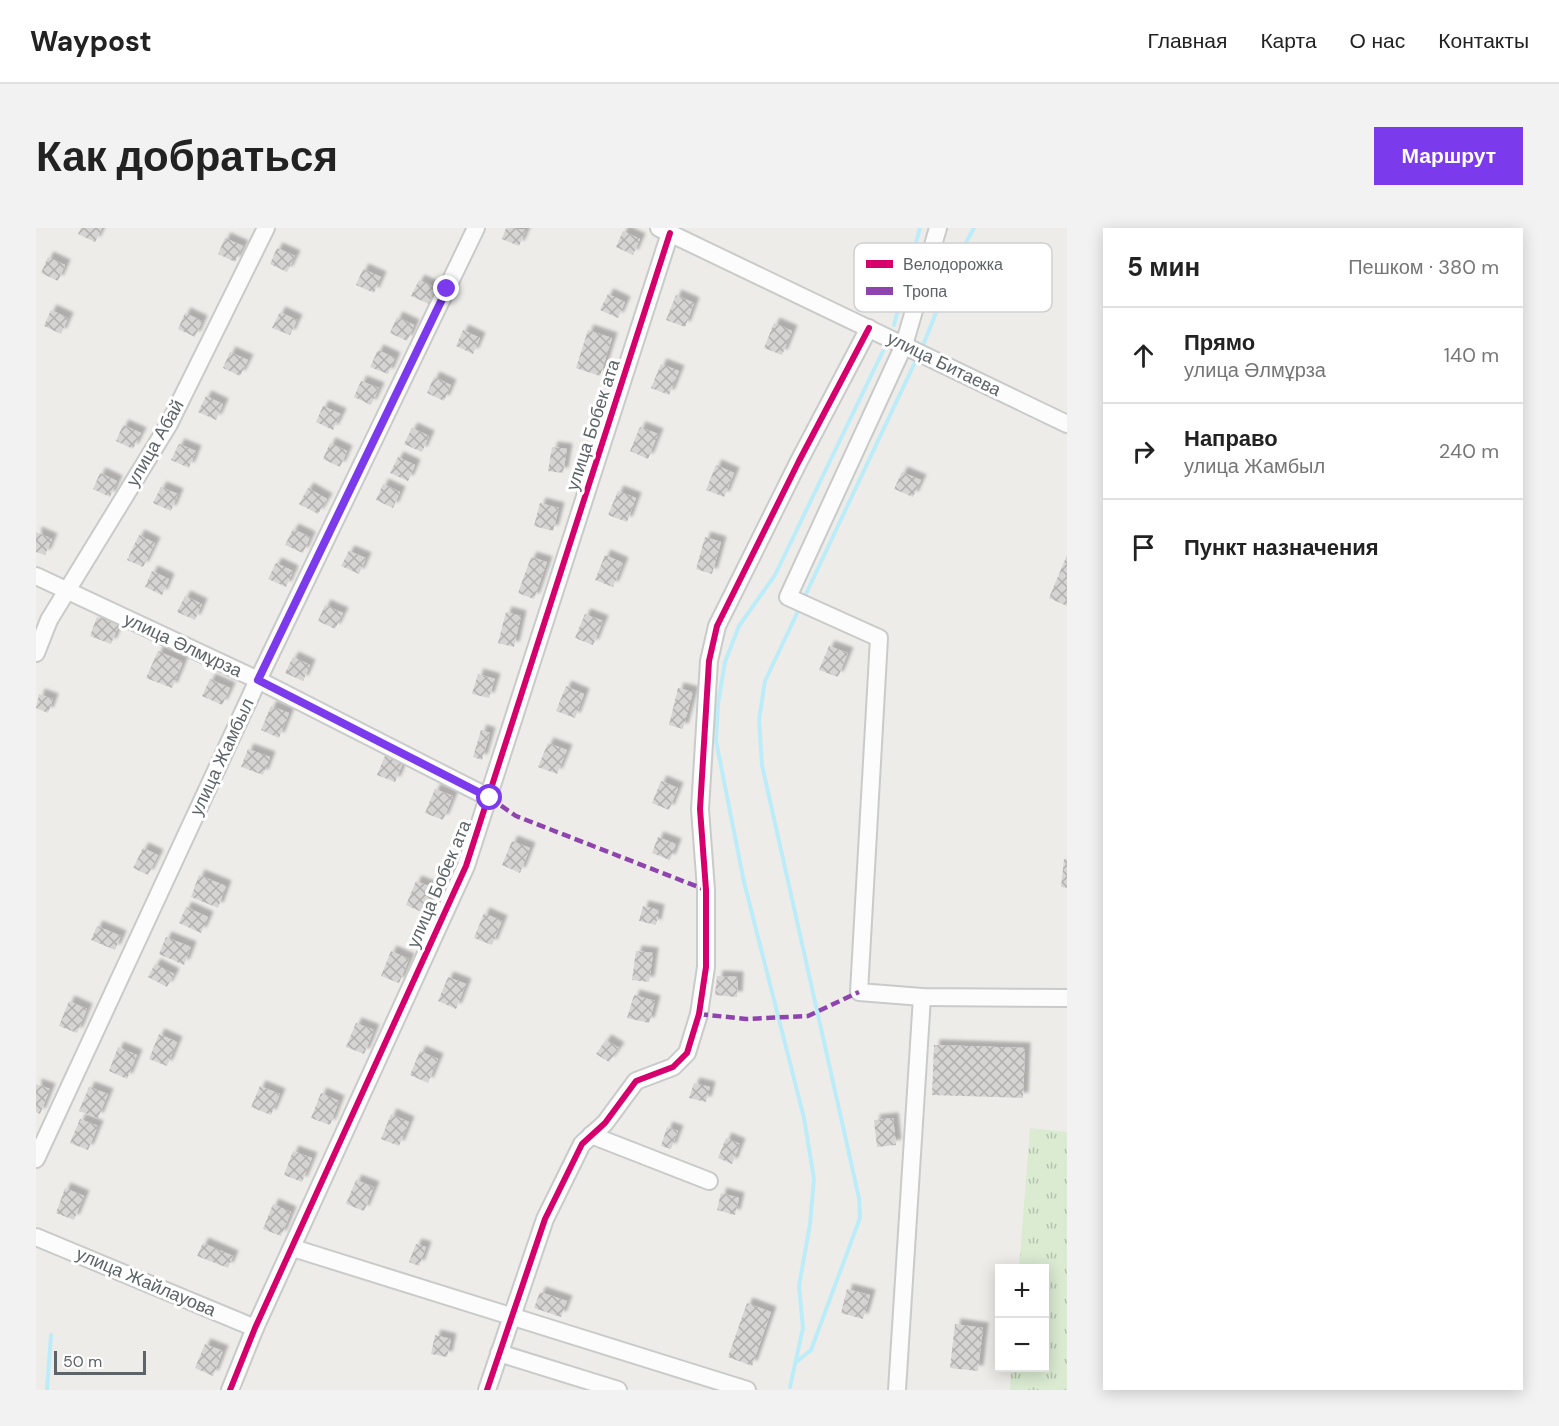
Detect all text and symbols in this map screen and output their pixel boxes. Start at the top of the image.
text: Waypost [30,23,152,60]
text: Главная [1147,27,1227,55]
text: Карта [1260,27,1317,55]
text: О нас [1350,27,1405,55]
text: Контакты [1438,27,1529,55]
button: Маршрут [1374,127,1523,185]
text: Как добраться [36,129,338,184]
legend [854,243,1052,312]
text: 5 мин [1127,250,1200,284]
text: Велодорожка [903,254,1003,275]
text: Пешком · 380 m [1348,254,1499,280]
route end [433,275,459,301]
text: Тропа [903,281,947,302]
street label: улица Битаева [883,326,1006,402]
text: Прямо [1184,328,1255,357]
icon: ahead [1127,339,1160,372]
text: 140 m [1444,342,1499,368]
street label: улица Бобек ата [560,355,626,494]
text: улица Әлмұрза [1184,357,1326,383]
street label: улица Абай [121,395,189,491]
text: Направо [1184,424,1278,453]
icon: right [1127,435,1160,468]
text: 240 m [1439,438,1499,464]
text: улица Жамбыл [1184,453,1325,479]
icon: arrive [1127,531,1160,564]
text: Пункт назначения [1184,533,1379,562]
street label: улица Әлмұрза [120,607,247,683]
street label: улица Жамбыл [184,694,260,820]
route start [476,784,502,810]
street label: улица Бобек ата [401,816,477,952]
street label: улица Жайлауова [72,1242,220,1323]
map controls [995,1264,1049,1372]
button: + [995,1264,1049,1318]
button: − [995,1318,1049,1372]
scale bar [54,1348,146,1376]
text: 50 m [63,1351,102,1372]

